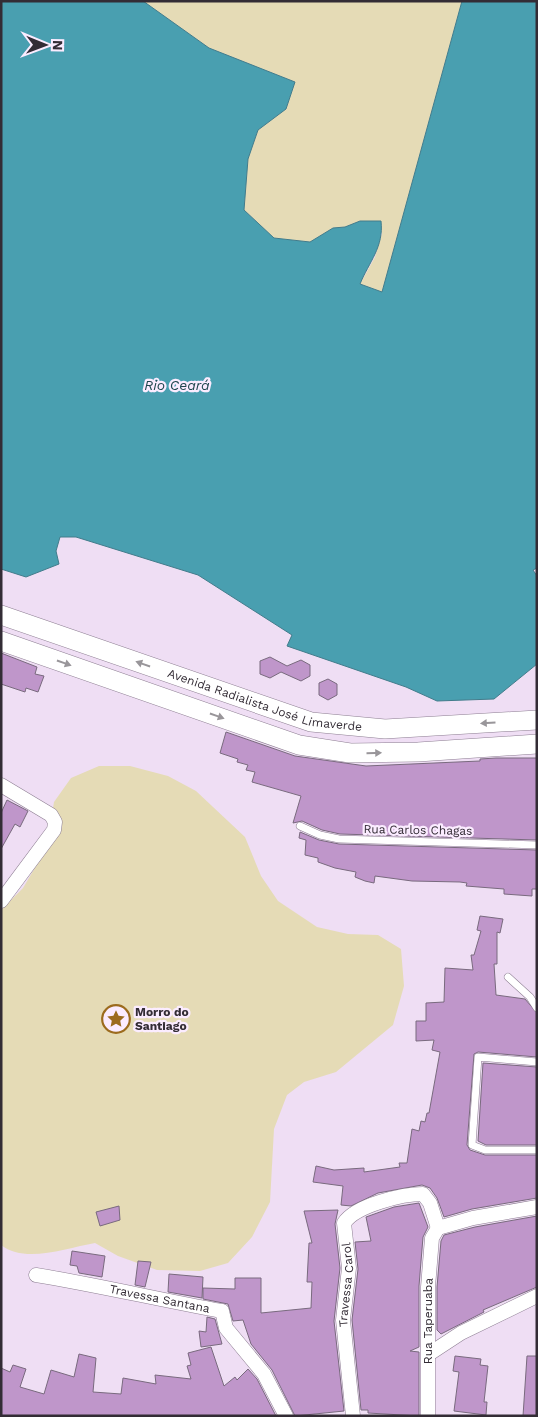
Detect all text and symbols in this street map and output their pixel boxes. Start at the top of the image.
north arrow [20,20,70,70]
text: N [50,40,66,51]
water label: Rio Ceará [144,377,210,393]
one-way arrow [57,659,72,667]
one-way arrow [136,660,151,667]
street label: Avenida Radialista José Limaverde [166,666,363,734]
one-way arrow [210,713,225,721]
one-way arrow [480,720,496,728]
one-way arrow [366,749,382,757]
street label: Rua Carlos Chagas [363,822,473,838]
place icon: Morro do Santiago [101,1004,131,1034]
place label: Morro do Santiago [135,1005,189,1033]
street label: Travessa Carol [336,1242,356,1328]
street label: Rua Taperuaba [421,1277,436,1364]
street label: Travessa Santana [108,1282,211,1316]

